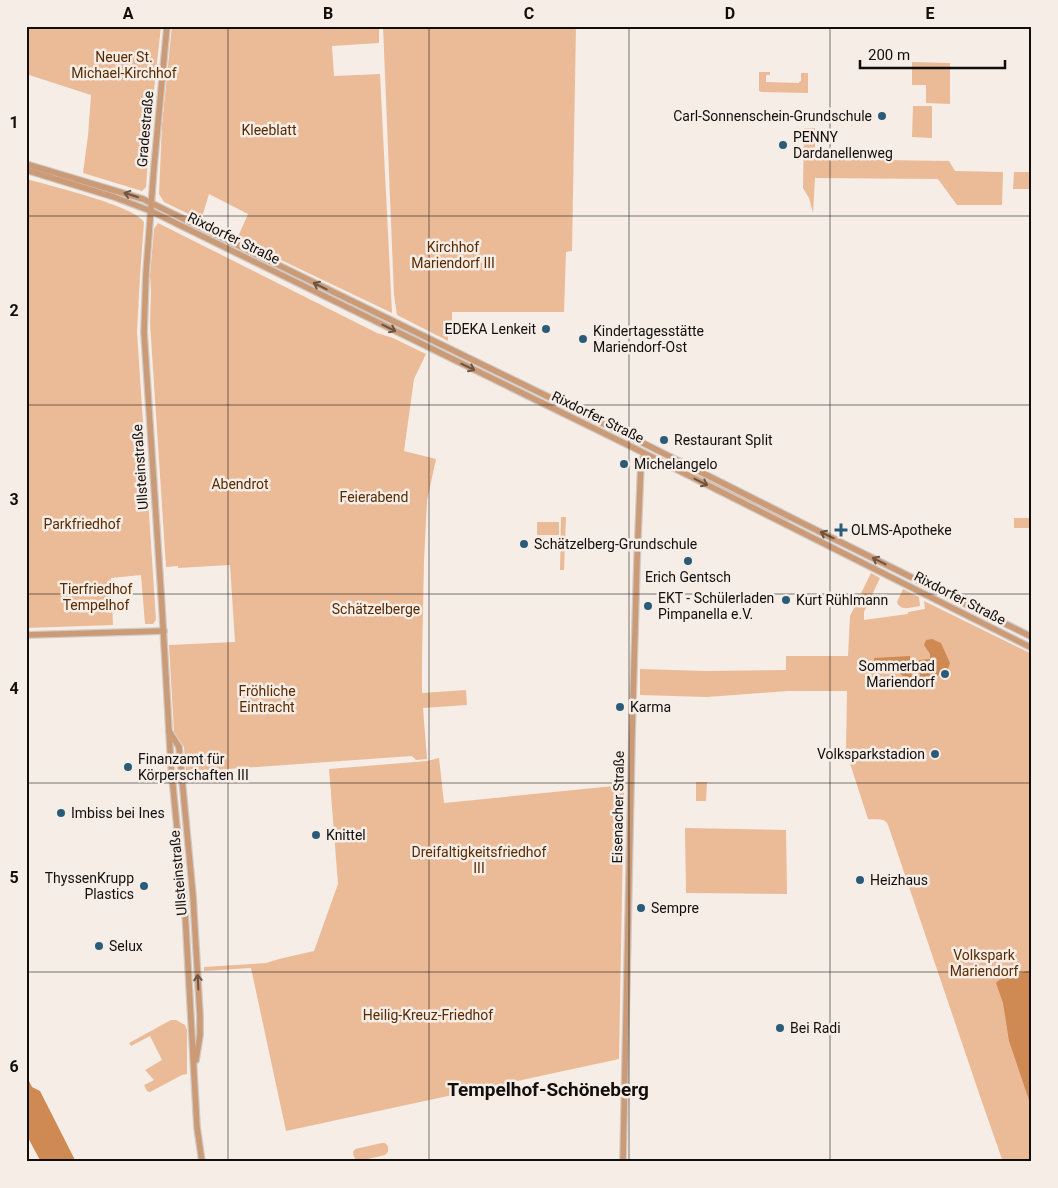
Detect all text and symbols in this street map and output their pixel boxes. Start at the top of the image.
text: A [123,4,134,23]
text: B [323,4,333,23]
text: C [524,4,534,23]
text: D [725,4,735,23]
text: E [926,4,935,23]
scale bar [860,38,1006,70]
text: 200 m [868,46,910,64]
park label: Neuer St. Michael-Kirchhof [71,49,177,81]
street label: Gradestraße [134,90,156,168]
place label: Carl-Sonnenschein-Grundschule [673,108,872,124]
marker: Carl-Sonnenschein-Grundschule [876,110,888,122]
text: 1 [9,113,19,132]
park label: Kleeblatt [241,122,297,138]
place label: PENNY Dardanellenweg [793,129,893,161]
marker: PENNY Dardanellenweg [777,139,789,151]
one-way arrow [124,190,140,200]
street label: Rixdorfer Straße [185,209,283,267]
park label: Kirchhof Mariendorf III [411,239,495,271]
one-way arrow [313,281,328,290]
text: 2 [9,301,19,320]
place label: EDEKA Lenkeit [444,321,536,337]
marker: EDEKA Lenkeit [540,323,552,335]
place label: Kindertagesstätte Mariendorf-Ost [593,323,704,355]
one-way arrow [381,324,396,334]
marker: Kindertagesstätte Mariendorf-Ost [577,333,589,345]
one-way arrow [460,363,475,372]
street label: Rixdorfer Straße [549,388,647,446]
street label: Ullsteinstraße [129,424,151,510]
place label: Restaurant Split [674,432,773,448]
marker: Restaurant Split [658,434,670,446]
place label: Michelangelo [634,456,718,472]
marker: Michelangelo [618,458,630,470]
park label: Abendrot [211,476,269,492]
one-way arrow [693,478,708,487]
park label: Feierabend [340,489,408,505]
text: 3 [9,490,19,509]
park label: Parkfriedhof [43,516,121,532]
place label: OLMS-Apotheke [851,522,952,538]
marker: OLMS-Apotheke [835,524,847,536]
one-way arrow [819,530,834,540]
place label: Schätzelberg-Grundschule [534,536,697,552]
marker: Schätzelberg-Grundschule [518,538,530,550]
marker: Erich Gentsch [682,555,694,567]
one-way arrow [872,556,887,565]
street label: Rixdorfer Straße [912,568,1008,628]
place label: Erich Gentsch [645,569,731,585]
park label: Tierfriedhof Tempelhof [60,581,133,613]
place label: EKT - Schülerladen Pimpanella e.V. [658,590,774,622]
place label: Kurt Rühlmann [796,592,888,608]
marker: Kurt Rühlmann [780,594,792,606]
marker: EKT - Schülerladen Pimpanella e.V. [642,600,654,612]
park label: Schätzelberge [332,601,420,617]
place label: Sommerbad Mariendorf [859,658,935,690]
marker: Sommerbad Mariendorf [939,668,951,680]
text: 4 [9,679,19,698]
park label: Fröhliche Eintracht [238,683,296,715]
place label: Karma [630,699,671,715]
marker: Karma [614,701,626,713]
place label: Volksparkstadion [817,746,925,762]
marker: Volksparkstadion [929,748,941,760]
street label: Eisenacher Straße [609,750,627,864]
place label: Finanzamt für Körperschaften III [138,751,249,783]
marker: Finanzamt für Körperschaften III [122,761,134,773]
place label: Imbiss bei Ines [71,805,165,821]
marker: Imbiss bei Ines [55,807,67,819]
place label: Knittel [326,827,366,843]
marker: Knittel [310,829,322,841]
street label: Ullsteinstraße [166,830,190,916]
park label: Dreifaltigkeitsfriedhof III [412,844,547,876]
text: 5 [9,868,19,887]
place label: ThyssenKrupp Plastics [45,870,134,902]
place label: Heizhaus [870,872,928,888]
marker: Heizhaus [854,874,866,886]
marker: ThyssenKrupp Plastics [138,880,150,892]
place label: Sempre [651,900,699,916]
marker: Sempre [635,902,647,914]
place label: Selux [109,938,143,954]
marker: Selux [93,940,105,952]
park label: Volkspark Mariendorf [950,947,1018,979]
one-way arrow [194,974,203,990]
park label: Heilig-Kreuz-Friedhof [363,1007,493,1023]
place label: Bei Radi [790,1020,841,1036]
marker: Bei Radi [774,1022,786,1034]
text: 6 [9,1057,19,1076]
district label: Tempelhof-Schöneberg [447,1078,649,1101]

